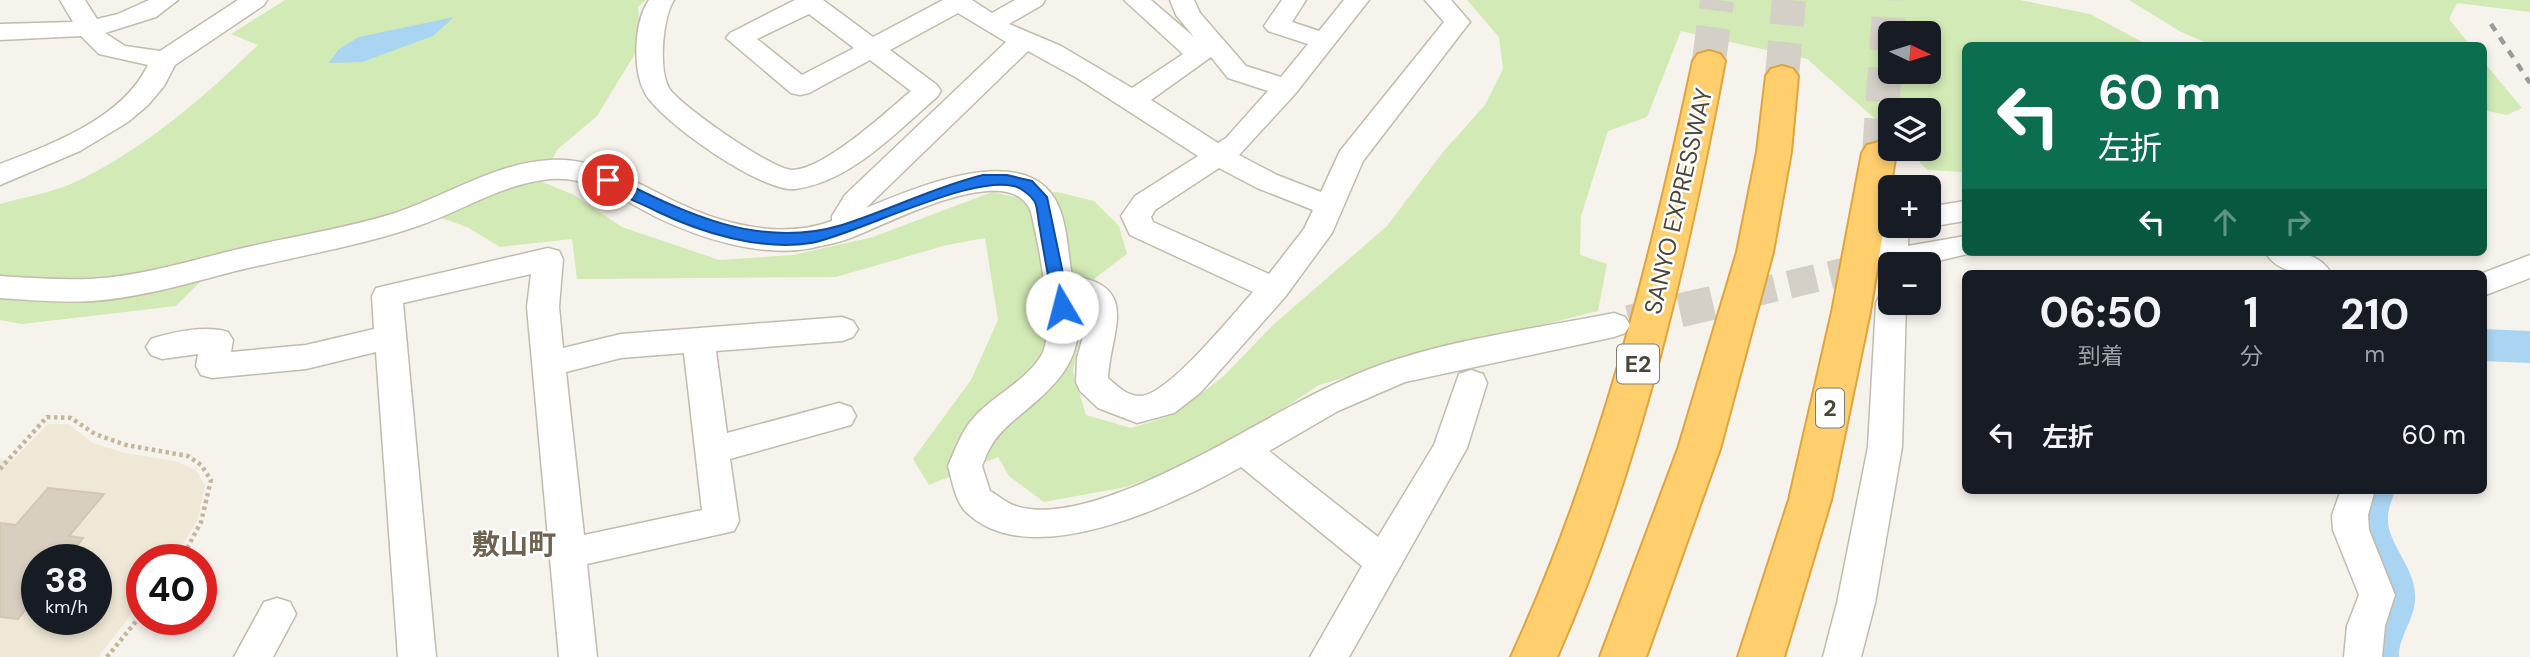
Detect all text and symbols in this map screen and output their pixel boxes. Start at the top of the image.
north arrow [1878,21,1941,84]
map controls [1878,21,1941,315]
text: 60 m [2098,60,2221,124]
icon: left [1983,70,2074,161]
street label: SANYO EXPRESSWAY [1637,85,1719,317]
button: layers [1878,98,1941,161]
text: 左折 [2098,127,2162,169]
pin [578,150,638,210]
icon: arrive [589,161,627,199]
button: + [1878,175,1941,238]
icon: left [2133,203,2171,241]
icon: ahead [2206,203,2244,241]
icon: right [2279,203,2317,241]
button: − [1878,252,1941,315]
position arrow [1025,270,1099,344]
text: 06:50 [2040,285,2162,340]
text: 1 [2244,285,2259,340]
text: 210 [2340,287,2409,342]
text: m [2365,339,2385,369]
text: 到着 [2078,341,2124,371]
text: 分 [2240,341,2263,371]
road number: E2 [1617,344,1659,384]
road number: 2 [1816,388,1844,428]
icon: left [1983,416,2021,454]
text: 60 m [2402,418,2466,452]
text: 左折 [2042,420,2094,454]
district label: 敷山町 [472,526,556,563]
speed limit sign: 40 [126,544,217,635]
text: 38 [45,557,88,603]
text: km/h [45,595,88,619]

